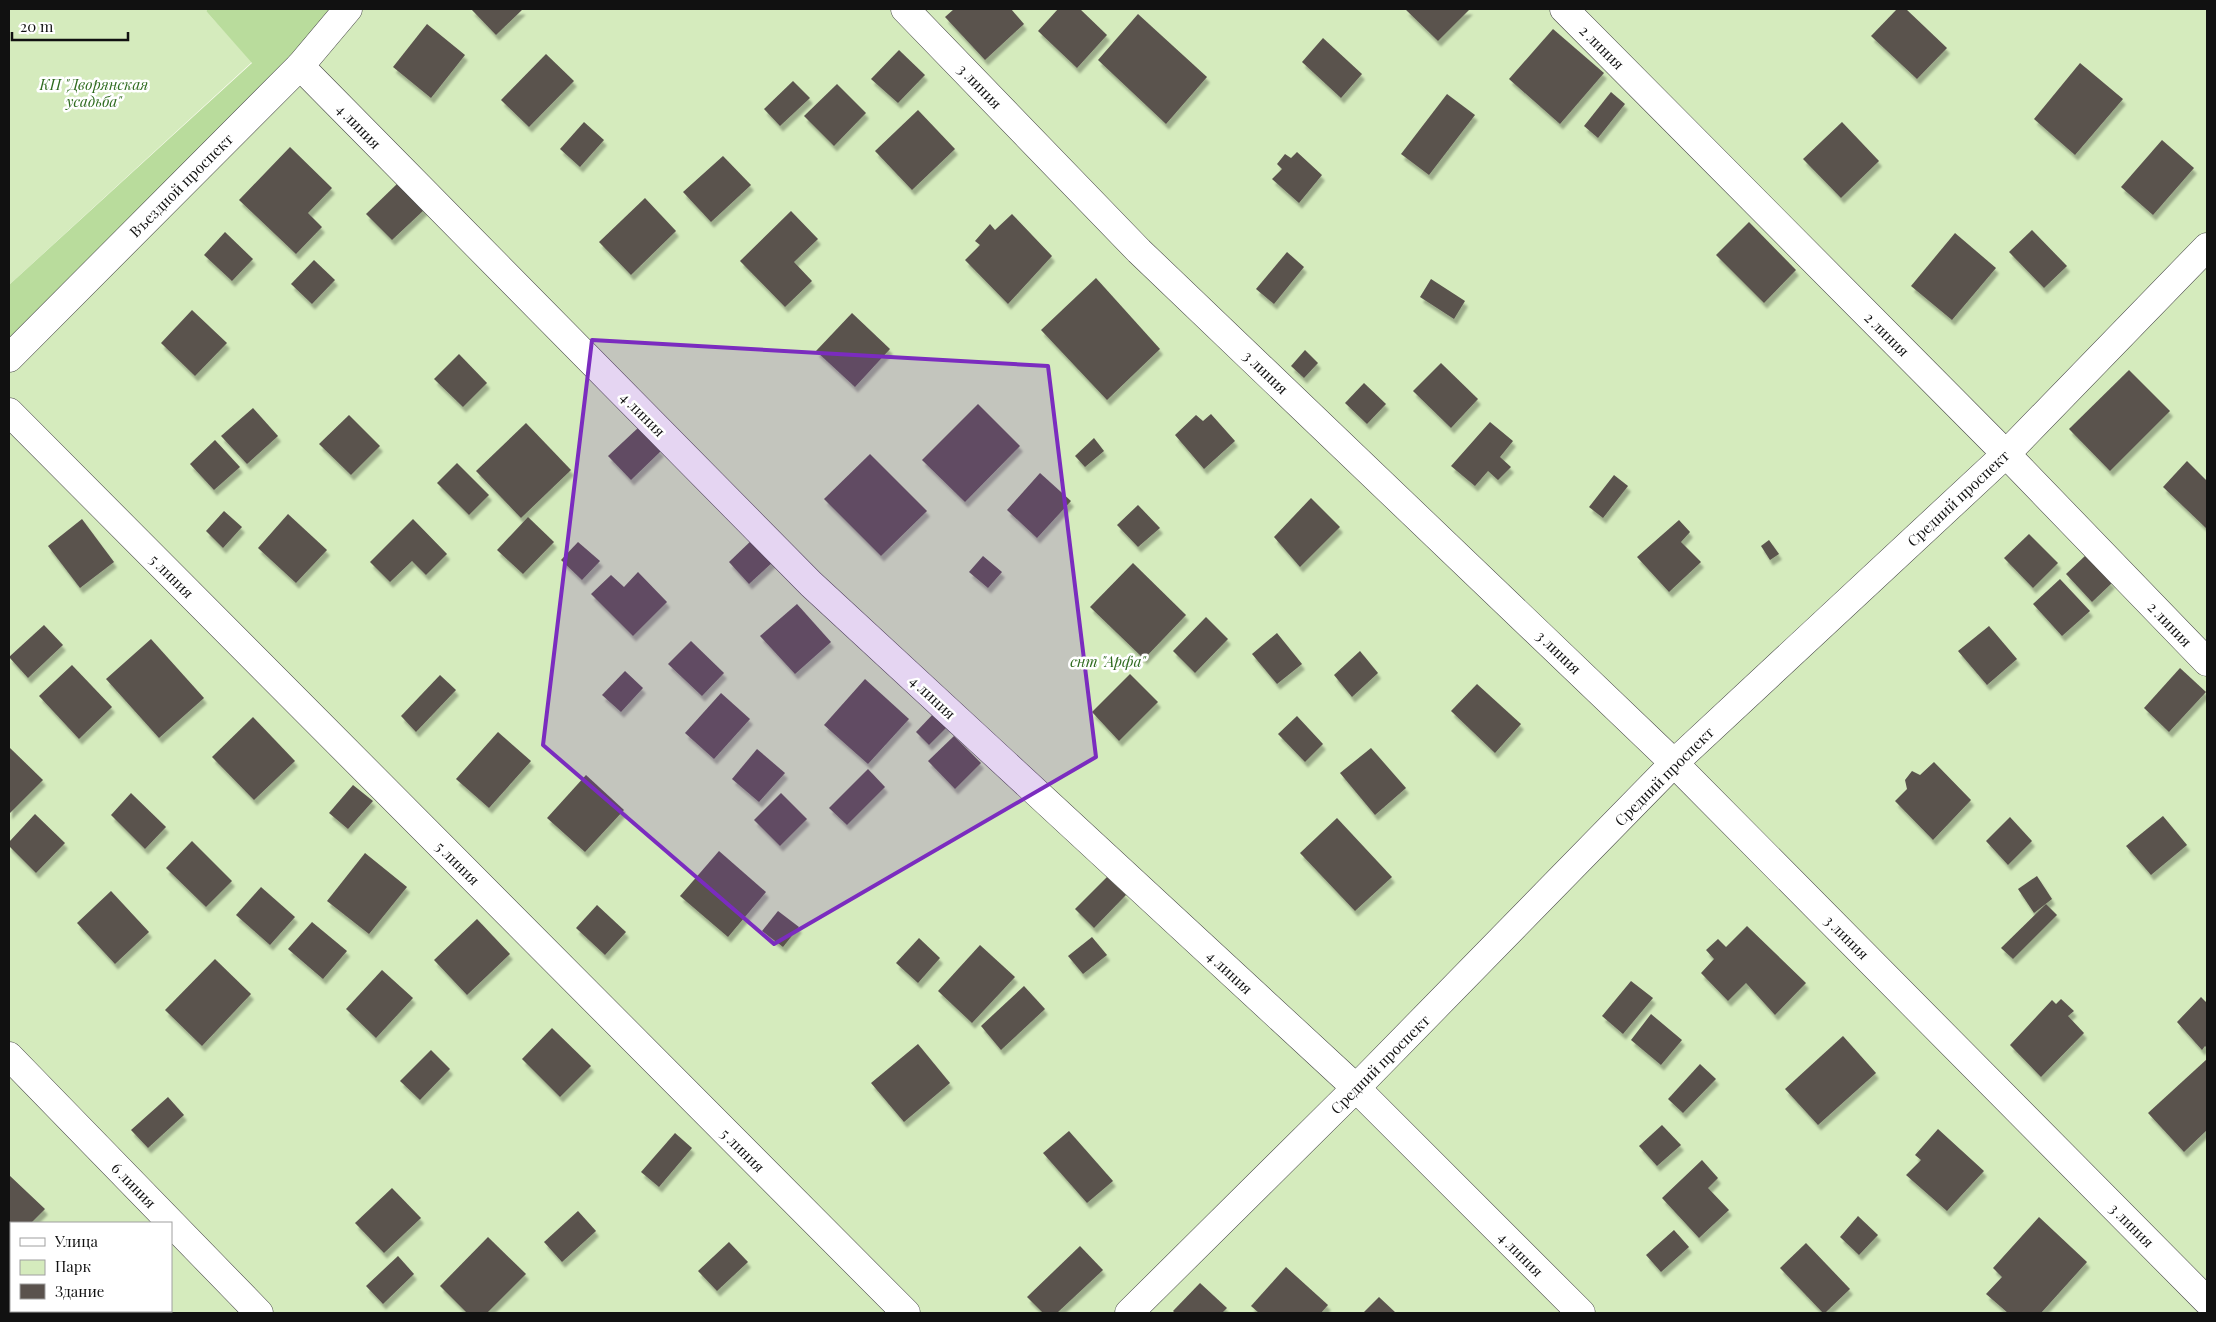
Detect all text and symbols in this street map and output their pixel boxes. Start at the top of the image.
scale bar [12,10,129,42]
text: 20 m [20,16,54,36]
street label: 2 линия [1575,20,1629,74]
street label: 3 линия [954,59,1006,113]
park label: КП "Дворянская усадьба" [39,74,148,111]
street label: 4 линия [332,99,386,153]
street label: Въездной проспект [125,129,237,241]
street label: 2 линия [1860,307,1914,361]
street label: 3 линия [1239,346,1293,398]
street label: 4 линия [616,387,670,441]
street label: Средний проспект [1903,445,2013,551]
street label: 5 линия [146,550,198,602]
street label: 2 линия [2144,597,2196,651]
street label: 3 линия [1532,626,1586,678]
park label: снт "Арфа" [1070,651,1147,671]
street label: 4 линия [906,671,960,723]
street label: Средний проспект [1610,722,1718,830]
street label: 5 линия [432,837,484,889]
street label: 3 линия [1821,911,1873,963]
street label: 4 линия [1203,946,1257,998]
street label: Средний проспект [1326,1010,1434,1118]
street label: 5 линия [717,1124,769,1176]
street label: 6 линия [107,1158,161,1212]
street label: 3 линия [2106,1199,2158,1251]
legend [10,1222,172,1312]
street label: 4 линия [1494,1227,1548,1281]
text: Улица [54,1231,98,1251]
text: Парк [55,1256,91,1276]
text: Здание [55,1281,104,1301]

